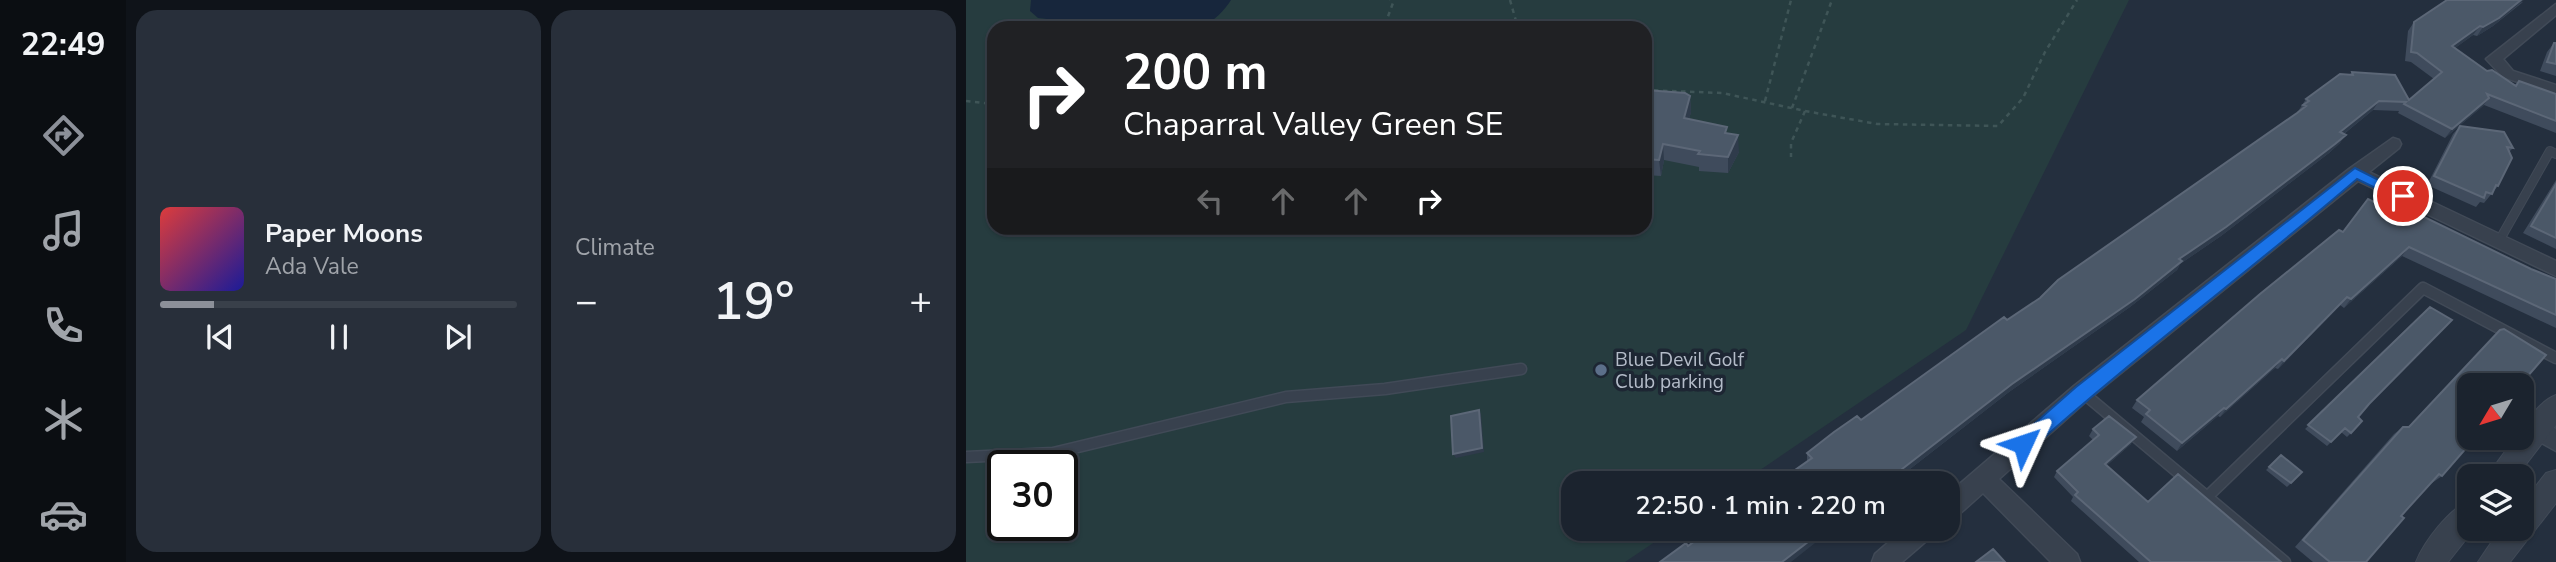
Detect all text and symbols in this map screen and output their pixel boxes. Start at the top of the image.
text: 22:49 [21,23,105,66]
text: 200 m [1123,39,1267,106]
icon: right [1008,49,1099,140]
text: Chaparral Valley Green SE [1123,103,1503,146]
icon: directions [39,111,88,160]
pin [2373,166,2433,226]
icon: arrive [2384,177,2422,215]
icon: left [1191,182,1229,220]
icon: ahead [1264,182,1302,220]
icon: ahead [1337,182,1375,220]
icon: right [1410,182,1448,220]
icon: music [39,206,88,255]
text: Paper Moons [265,216,423,251]
text: Climate [575,232,655,263]
text: Ada Vale [265,251,359,282]
text: 19° [713,266,794,337]
text: − [575,276,598,327]
text: + [909,276,932,327]
icon: phone [39,301,88,350]
icon: previous [201,318,239,356]
icon: pause [320,318,358,356]
icon: next [439,318,477,356]
place label: Blue Devil Golf Club parking [1615,347,1745,395]
marker: Blue Devil Golf Club parking [1593,362,1609,378]
north arrow [2457,373,2534,450]
map controls [2457,373,2534,541]
icon: climate [39,395,88,444]
position arrow [1986,407,2060,481]
speed limit sign: 30 [987,450,1078,541]
button: layers [2457,464,2534,541]
text: 22:50 · 1 min · 220 m [1635,488,1886,523]
icon: car [39,490,88,539]

